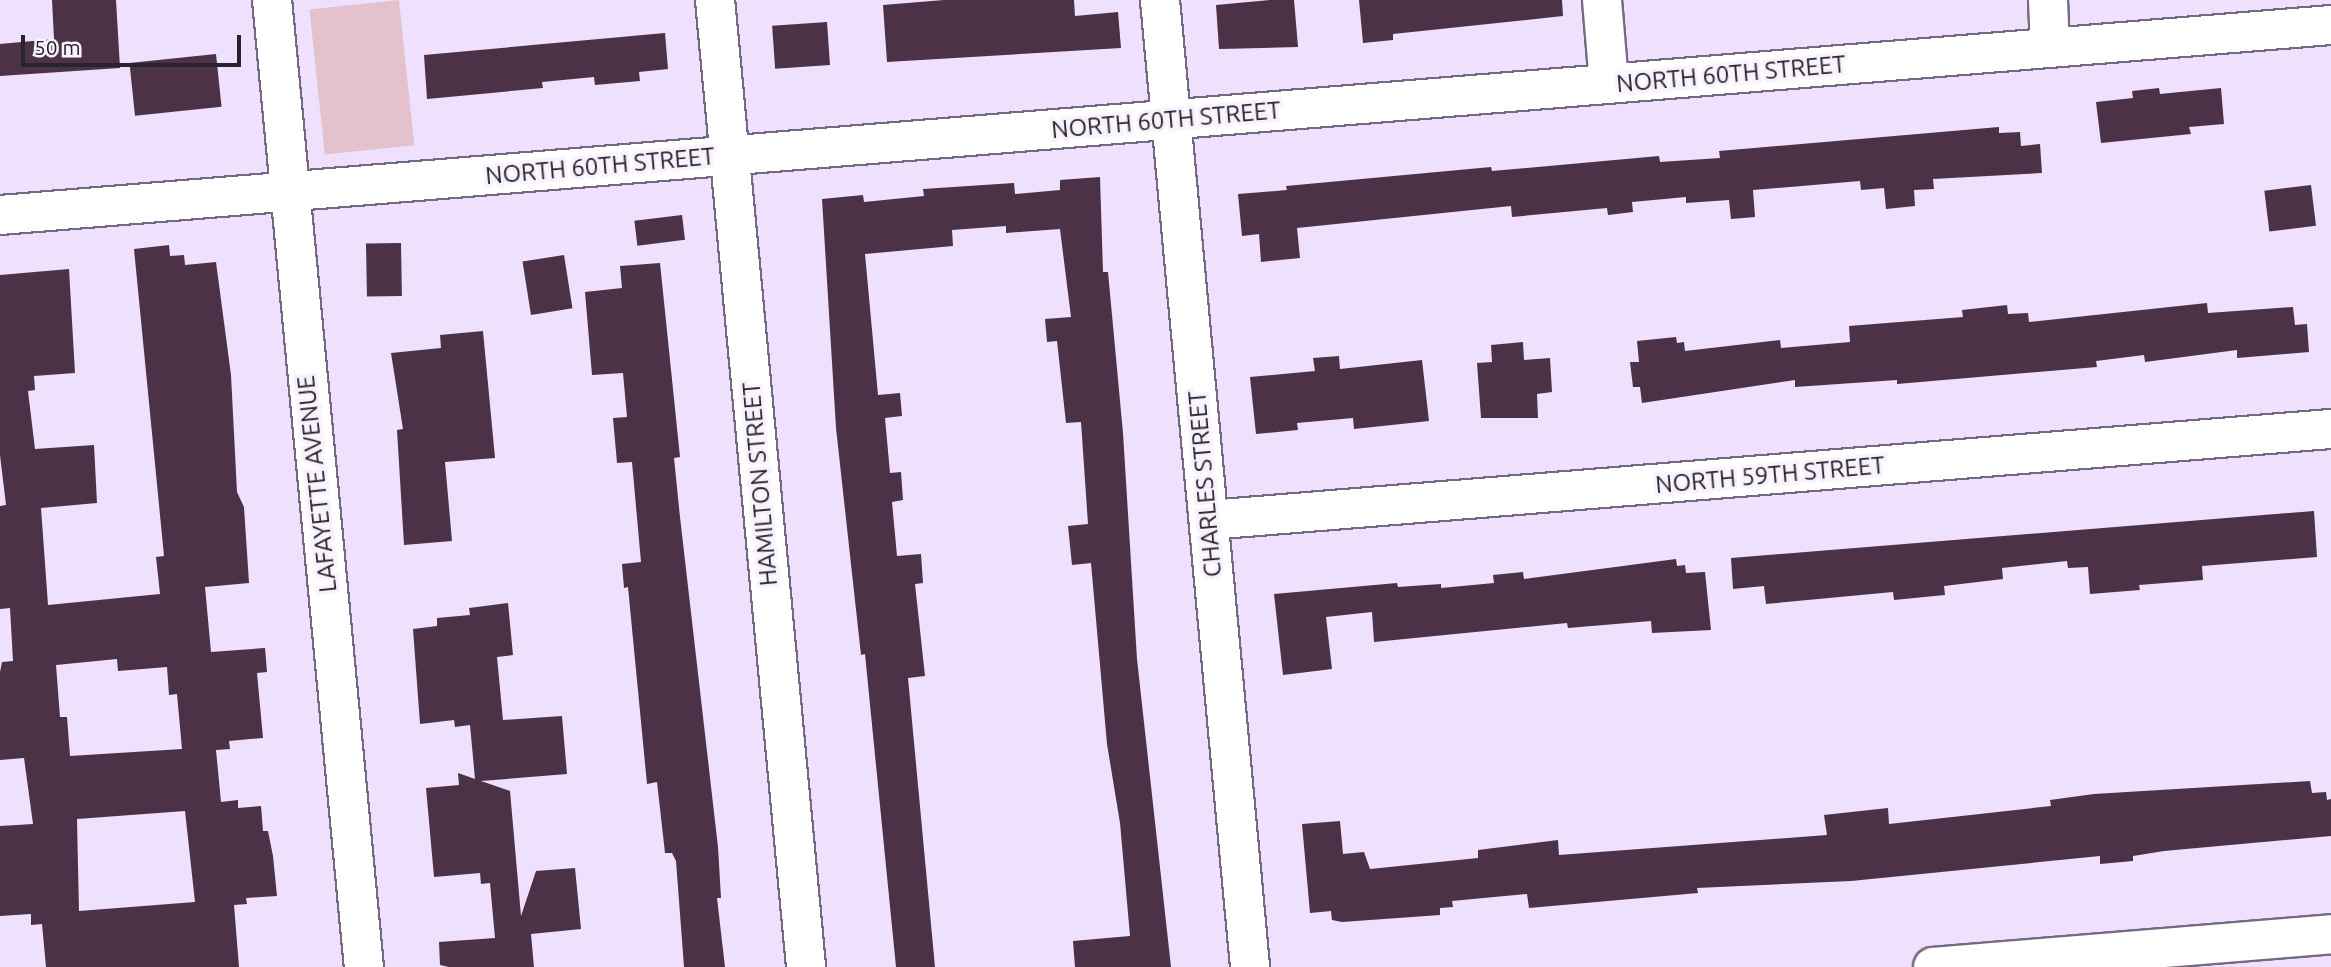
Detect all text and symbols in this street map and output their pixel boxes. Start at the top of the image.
scale bar [24,21,245,65]
text: 50 m [34,35,81,59]
street label: NORTH 60TH STREET [1615,50,1847,98]
street label: NORTH 60TH STREET [1050,96,1282,144]
street label: NORTH 60TH STREET [484,142,716,190]
street label: LAFAYETTE AVENUE [291,374,343,594]
street label: HAMILTON STREET [737,381,783,587]
street label: CHARLES STREET [1183,390,1227,578]
street label: NORTH 59TH STREET [1654,451,1886,499]

